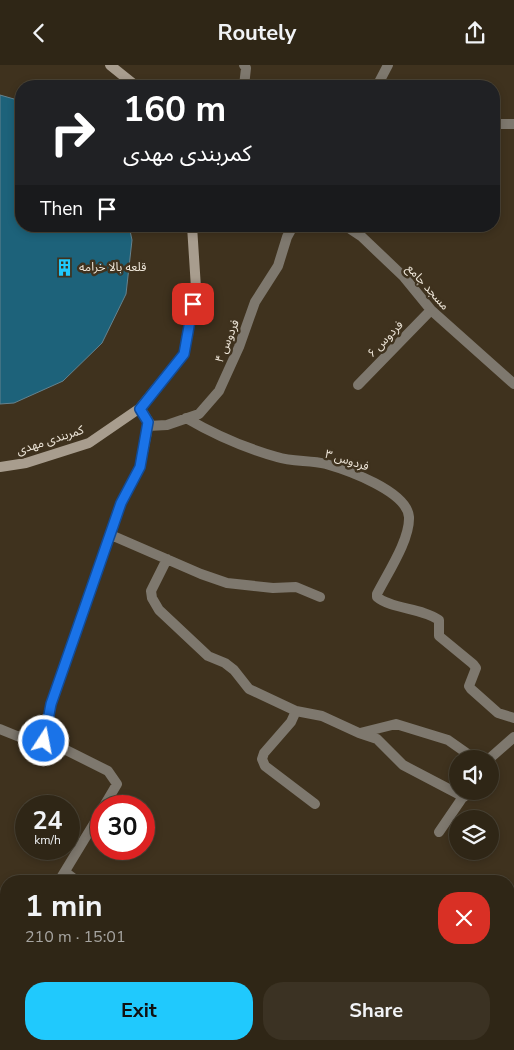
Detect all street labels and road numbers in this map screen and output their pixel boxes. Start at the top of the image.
street label: مسجد جامع [402,261,453,314]
street label: فردوس ۴ [211,317,243,365]
street label: فردوس ۶ [364,317,406,361]
street label: کمربندی مهدی [14,421,87,458]
street label: فردوس ۳ [323,446,371,474]

